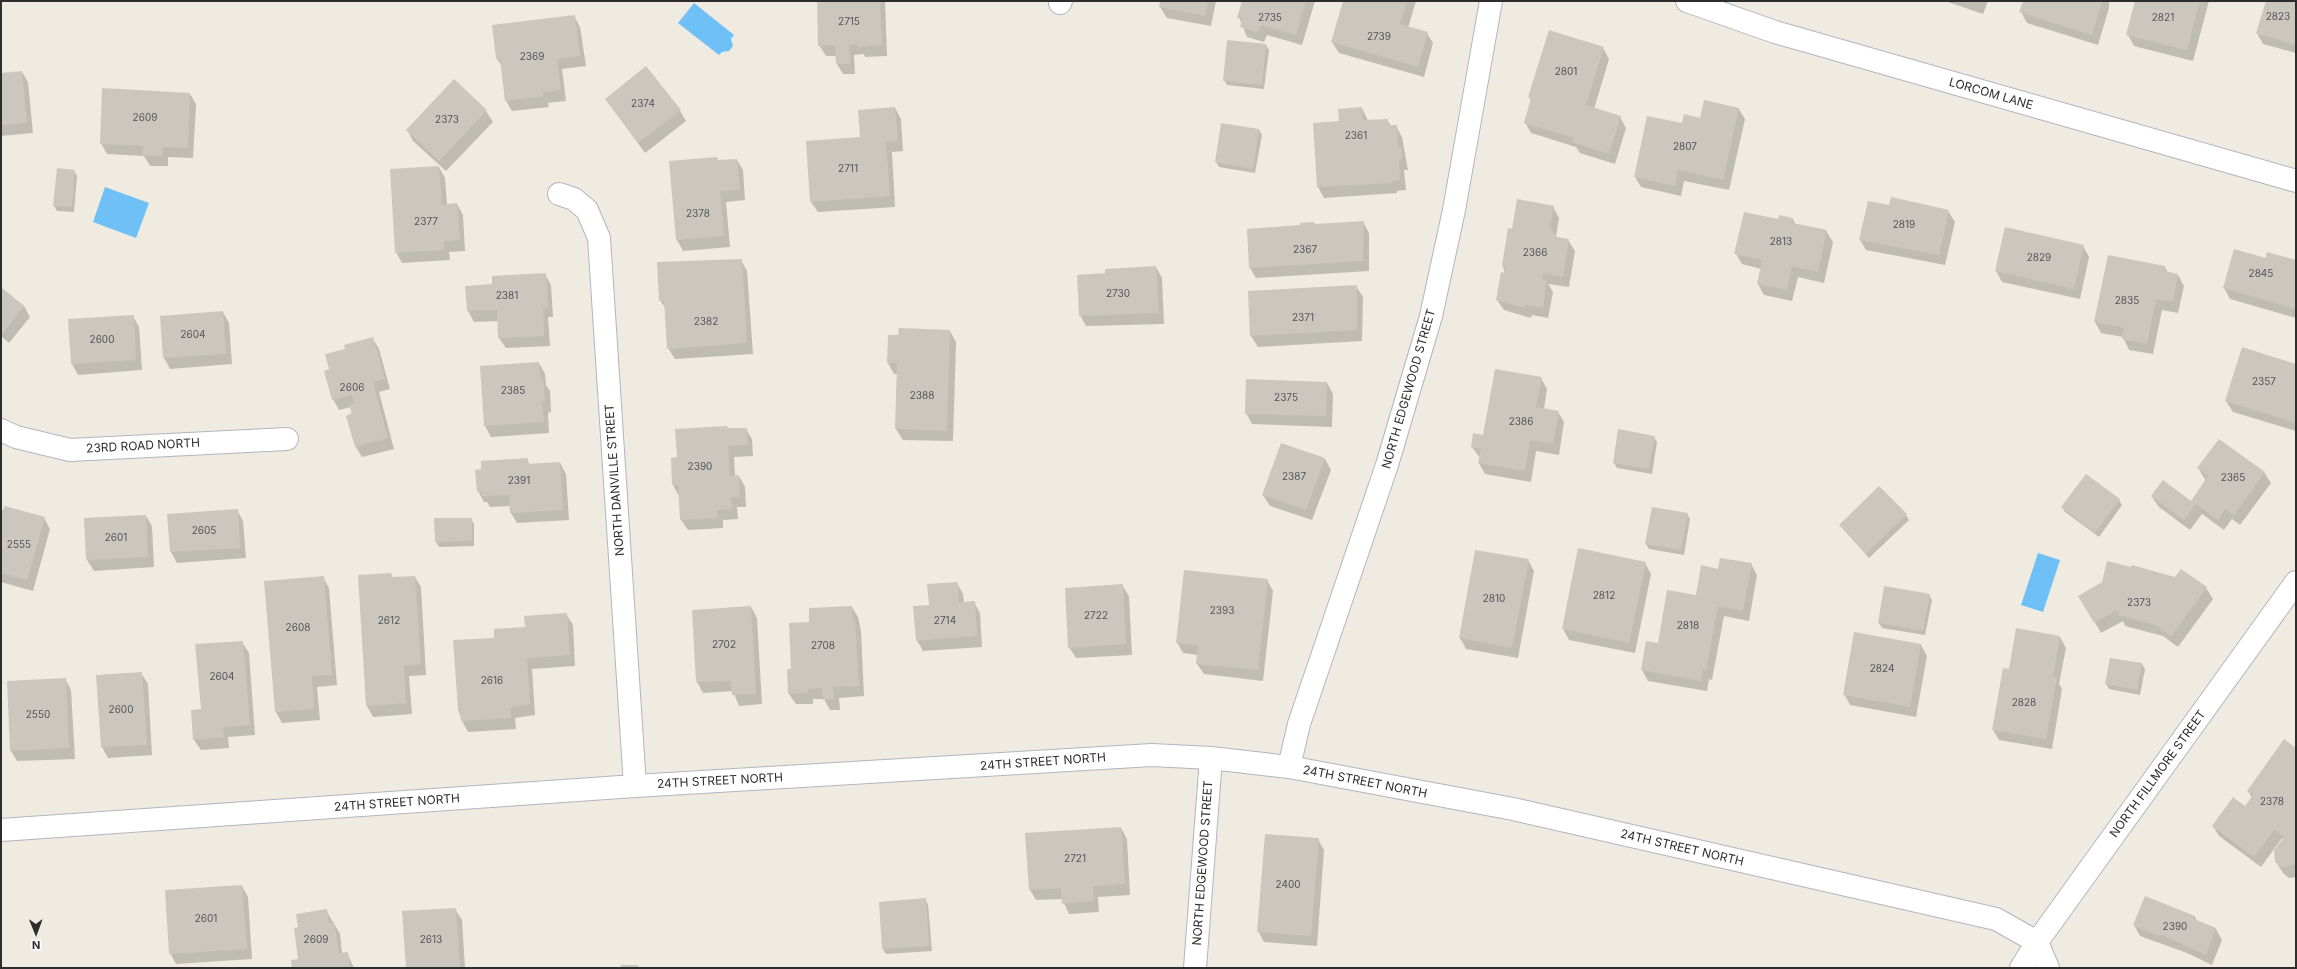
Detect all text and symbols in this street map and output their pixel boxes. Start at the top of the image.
house number: 2823 [2266,11,2290,23]
house number: 2735 [1258,12,1282,24]
house number: 2821 [2152,12,2174,24]
house number: 2715 [838,16,860,28]
house number: 2739 [1367,31,1391,43]
house number: 2369 [520,51,544,63]
house number: 2801 [1555,66,1577,78]
street label: LORCOM LANE [1947,75,2035,113]
house number: 2374 [631,98,655,110]
house number: 2609 [133,112,157,124]
house number: 2373 [435,114,459,126]
house number: 2361 [1345,130,1367,142]
house number: 2807 [1673,141,1697,153]
house number: 2711 [838,163,858,175]
house number: 2378 [686,208,710,220]
house number: 2377 [414,216,438,228]
house number: 2819 [1893,219,1915,231]
house number: 2813 [1770,236,1792,248]
house number: 2367 [1293,244,1317,256]
house number: 2366 [1523,247,1547,259]
house number: 2829 [2027,252,2051,264]
house number: 2845 [2249,268,2273,280]
house number: 2730 [1106,288,1130,300]
house number: 2381 [496,290,518,302]
house number: 2835 [2115,295,2139,307]
street label: NORTH EDGEWOOD STREET [1379,307,1439,471]
house number: 2371 [1292,312,1314,324]
house number: 2382 [694,316,718,328]
house number: 2604 [180,329,206,341]
house number: 2600 [90,334,114,346]
house number: 2357 [2252,376,2276,388]
house number: 2606 [340,382,364,394]
house number: 2385 [501,385,525,397]
house number: 2388 [910,390,934,402]
house number: 2375 [1274,392,1298,404]
street label: NORTH DANVILLE STREET [602,403,628,557]
house number: 2386 [1509,416,1533,428]
street label: 23RD ROAD NORTH [86,436,200,456]
house number: 2390 [688,461,712,473]
house number: 2387 [1282,471,1306,483]
house number: 2365 [2221,472,2245,484]
house number: 2391 [508,475,530,487]
house number: 2605 [192,525,216,537]
house number: 2601 [105,532,127,544]
house number: 2555 [7,539,31,551]
house number: 2812 [1593,590,1615,602]
house number: 2810 [1483,593,1505,605]
house number: 2373 [2127,597,2151,609]
house number: 2393 [1210,605,1234,617]
house number: 2722 [1084,610,1108,622]
house number: 2612 [378,615,400,627]
house number: 2714 [934,615,956,627]
house number: 2818 [1677,620,1699,632]
house number: 2608 [286,622,310,634]
house number: 2702 [712,639,736,651]
house number: 2708 [811,640,835,652]
house number: 2824 [1870,663,1894,675]
house number: 2604 [209,671,235,683]
house number: 2616 [481,675,503,687]
house number: 2828 [2012,697,2036,709]
house number: 2600 [109,704,133,716]
street label: NORTH FILLMORE STREET [2107,708,2209,840]
house number: 2550 [26,709,50,721]
street label: 24TH STREET NORTH [980,750,1106,774]
street label: 24TH STREET NORTH [1302,763,1428,801]
street label: 24TH STREET NORTH [657,771,783,791]
street label: NORTH EDGEWOOD STREET [1190,780,1216,946]
street label: 24TH STREET NORTH [334,791,460,815]
house number: 2378 [2260,796,2284,808]
street label: 24TH STREET NORTH [1619,827,1745,869]
house number: 2721 [1064,853,1086,865]
house number: 2400 [1275,879,1301,891]
north arrow [16,913,56,953]
house number: 2601 [195,913,217,925]
house number: 2390 [2163,921,2187,933]
house number: 2609 [304,934,328,946]
house number: 2613 [420,934,442,946]
text: N [32,938,41,952]

